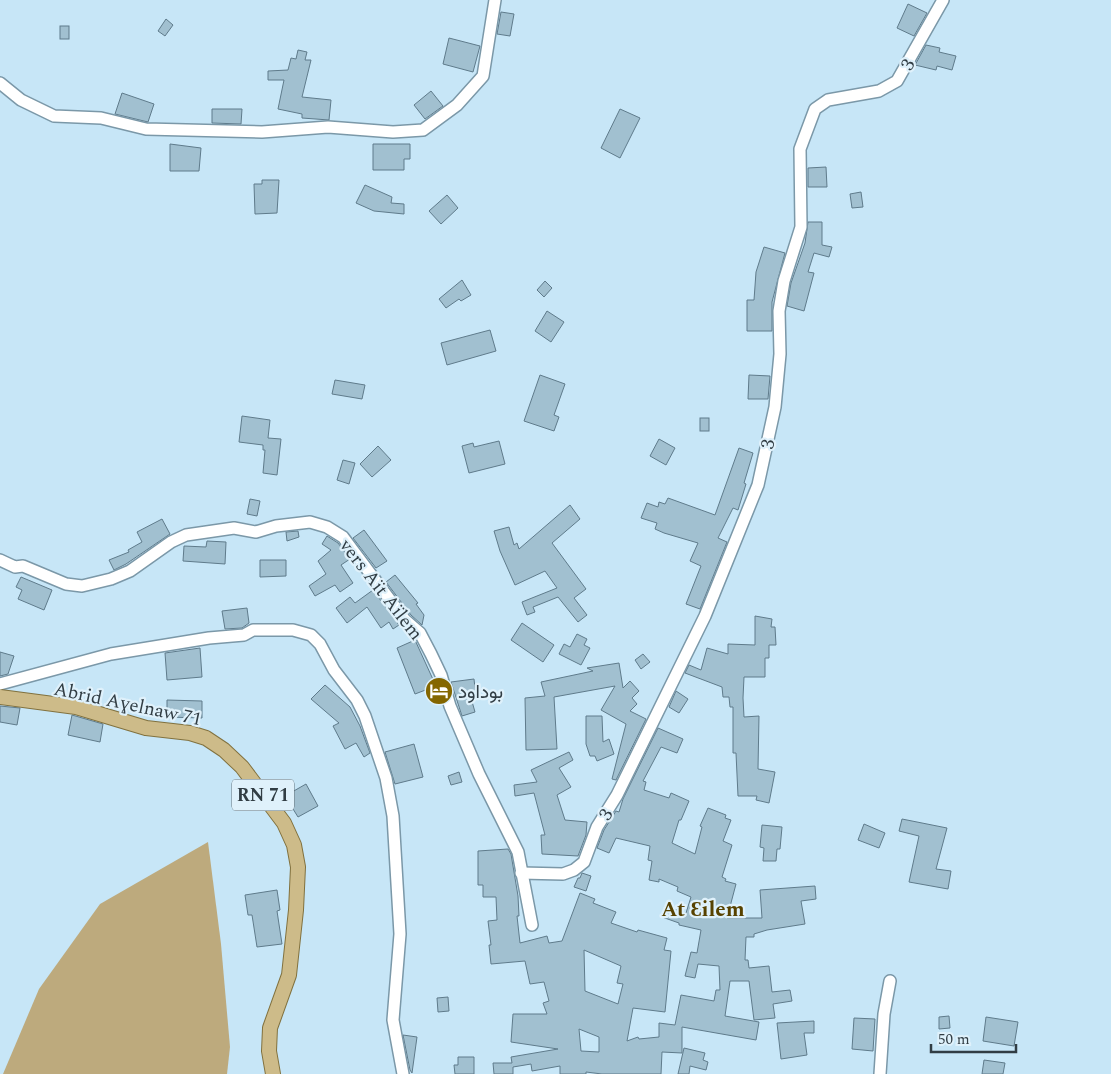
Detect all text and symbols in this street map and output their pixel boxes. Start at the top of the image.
street label: 3 [893,53,923,76]
street label: 3 [753,436,784,452]
street label: vers Aït Aïlem [331,532,430,647]
street label: Abrid Aɣelnaw 71 [51,675,204,734]
hotel icon: بوداود [424,676,454,706]
place label: بوداود [458,678,503,707]
road number: RN 71 [232,780,294,810]
street label: 3 [592,803,621,827]
district label: At Ɛilem [661,894,745,926]
scale bar [931,1022,1016,1054]
text: 50 m [938,1028,970,1051]

